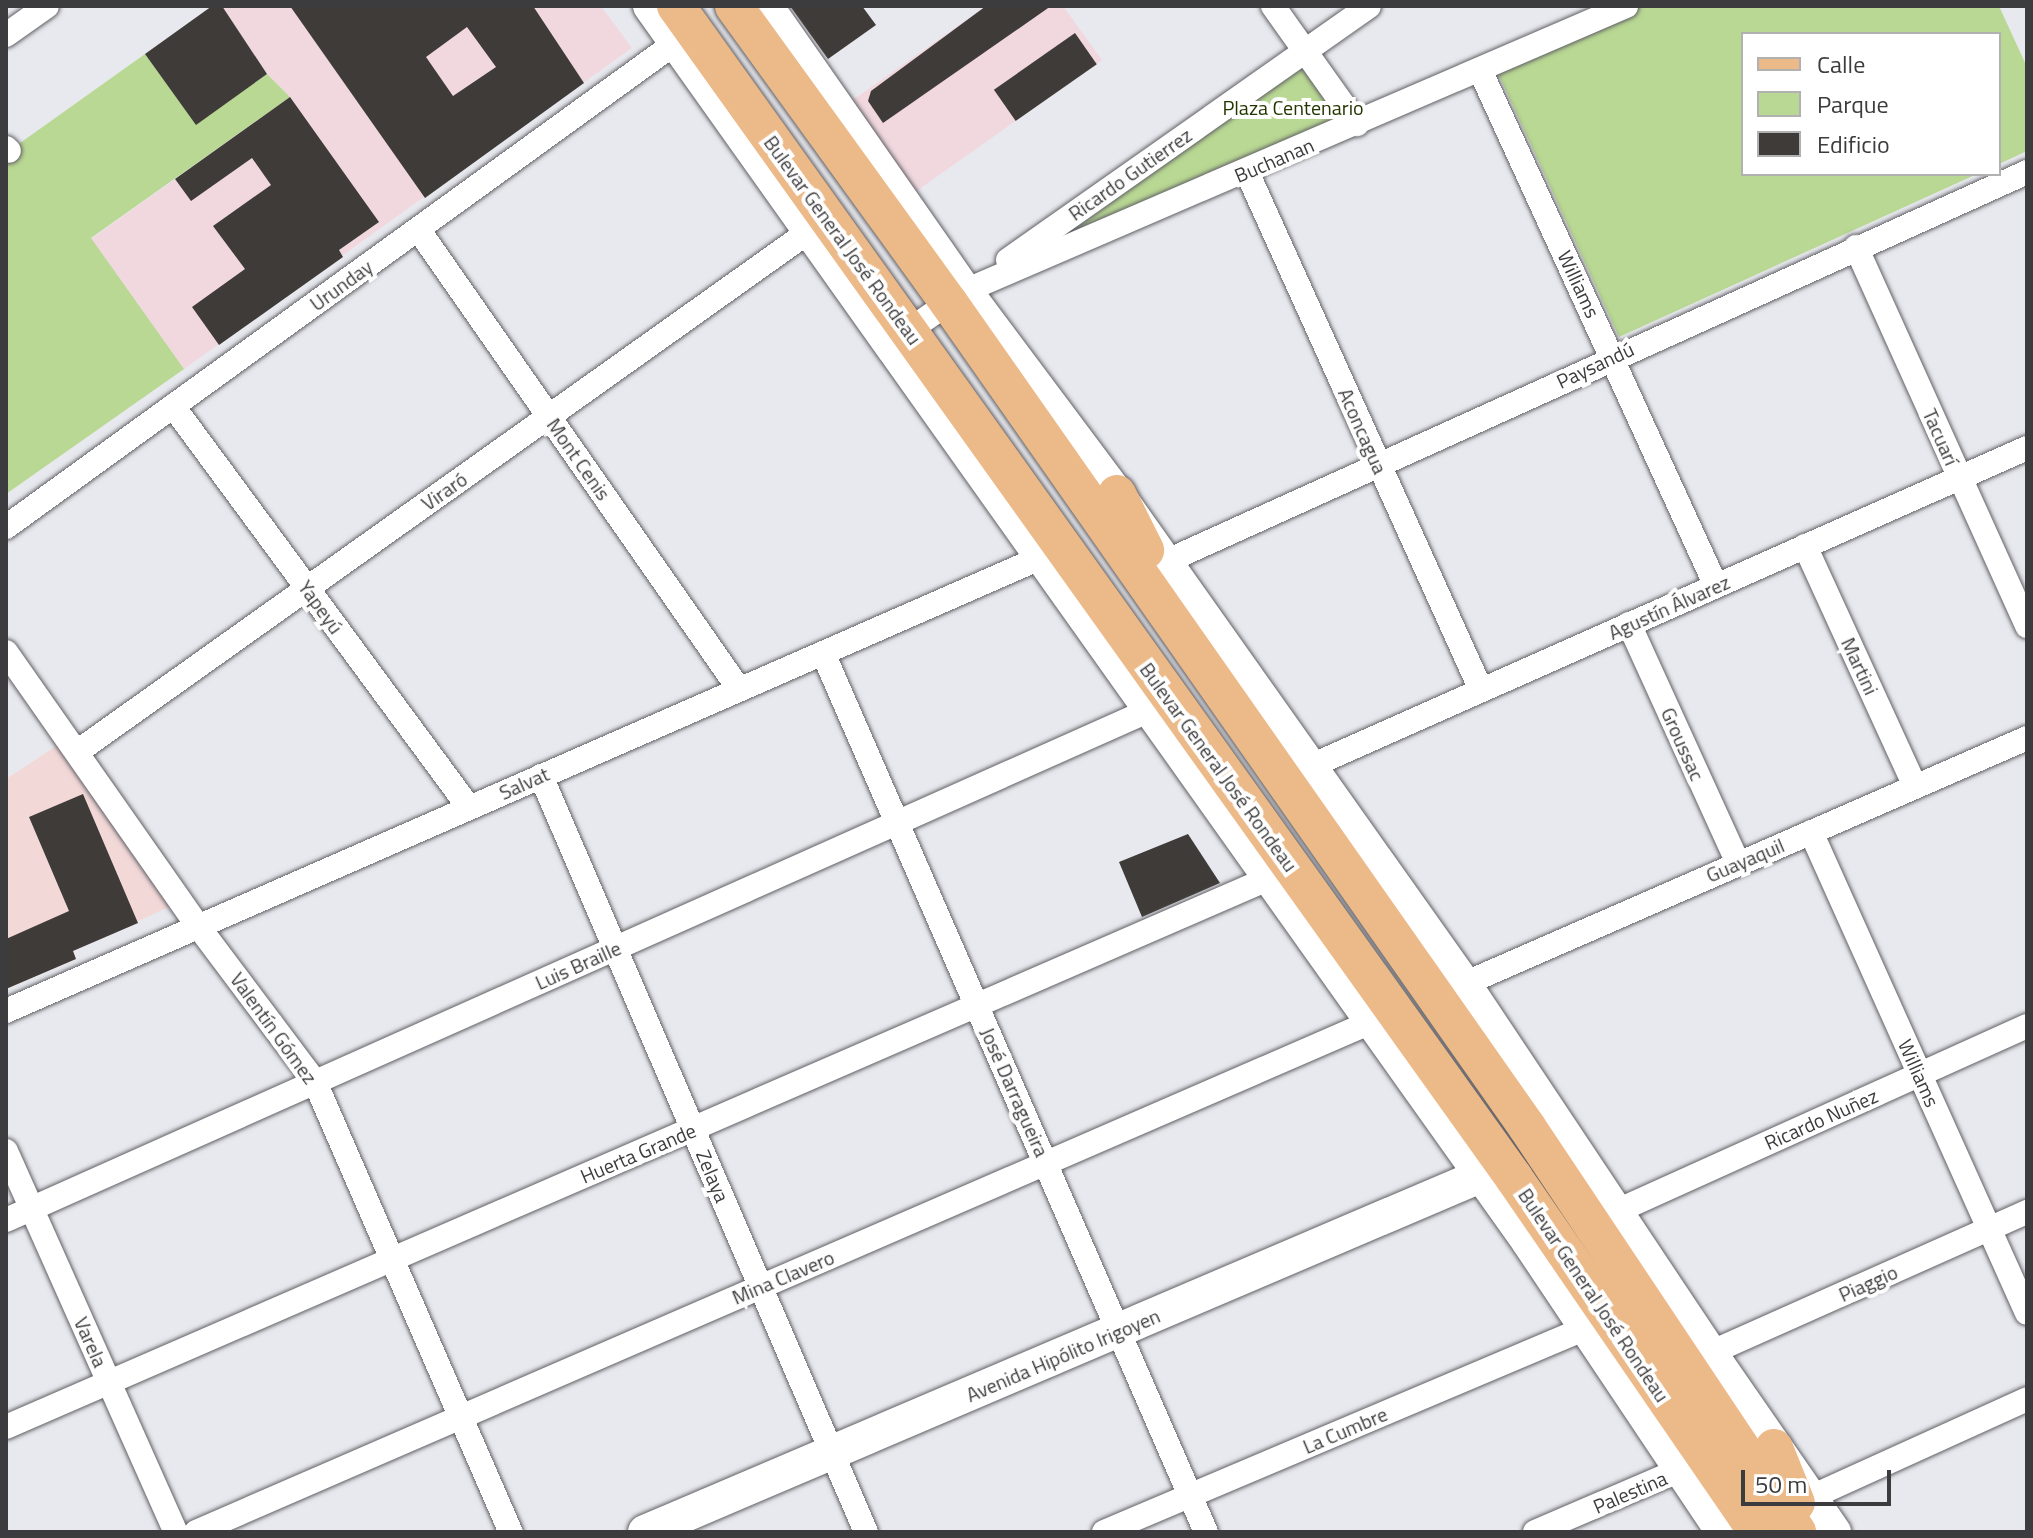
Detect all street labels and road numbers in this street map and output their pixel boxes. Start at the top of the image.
street label: Ricardo Gutierrez [1064,123,1196,225]
street label: Bulevar General José Rondeau [759,131,927,349]
street label: Buchanan [1231,133,1317,187]
street label: Williams [1553,246,1605,322]
street label: Urunday [305,254,377,316]
street label: Paysandú [1553,337,1637,393]
street label: Aconcagua [1333,384,1393,478]
street label: Tacuarí [1918,405,1964,469]
street label: Mont Cenis [542,413,616,505]
street label: Viraró [417,467,471,515]
street label: Agustín Álvarez [1605,570,1733,644]
street label: Yapeyú [294,576,348,638]
street label: Martini [1836,634,1884,698]
street label: Bulevar General José Rondeau [1135,658,1303,876]
street label: Groussac [1656,704,1710,784]
street label: Salvat [495,761,553,805]
street label: Guayaquil [1702,833,1788,887]
street label: Luis Braille [531,935,625,995]
street label: Valentín Gómez [226,968,322,1088]
street label: José Darragueira [976,1024,1054,1160]
street label: Williams [1893,1035,1945,1111]
street label: Ricardo Nuñez [1761,1083,1881,1155]
street label: Huerta Grande [577,1118,699,1188]
street label: Zelaya [691,1146,735,1206]
street label: Bulevar General José Rondeau [1514,1184,1674,1406]
street label: Mina Clavero [728,1245,838,1309]
street label: Piaggio [1835,1259,1901,1307]
street label: Avenida Hipólito Irigoyen [962,1303,1164,1407]
street label: Varela [69,1313,113,1371]
street label: La Cumbre [1299,1402,1391,1458]
street label: Palestina [1589,1466,1671,1518]

